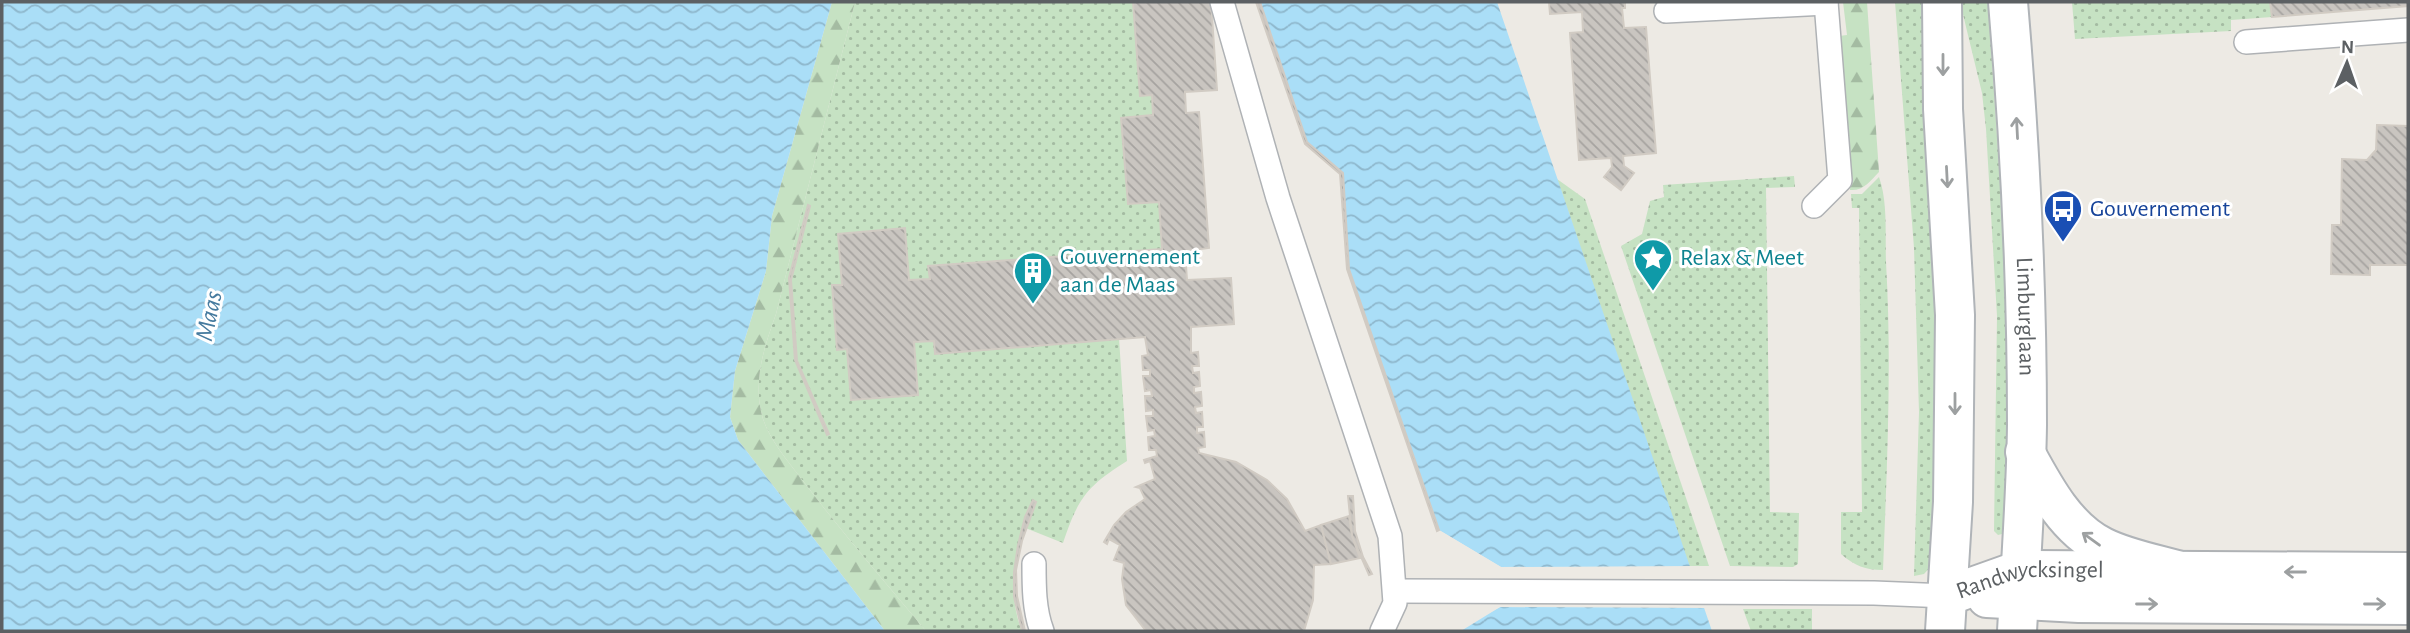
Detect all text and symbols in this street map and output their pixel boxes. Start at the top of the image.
north arrow [2312,28,2382,98]
text: N [2341,38,2354,57]
one-way arrow [1936,53,1950,76]
one-way arrow [2010,117,2023,140]
one-way arrow [1941,165,1954,188]
bus stop icon: Gouvernement [2042,188,2084,243]
place label: Gouvernement [2090,197,2230,221]
place icon: Relax & Meet [1632,237,1674,292]
place label: Gouvernement aan de Maas [1060,245,1200,297]
place label: Relax & Meet [1680,246,1804,270]
building icon: Gouvernement aan de Maas [1012,250,1054,305]
street label: Limburglaan [2012,257,2039,376]
water label: Maas [191,289,227,343]
one-way arrow [1948,393,1961,416]
one-way arrow [2082,532,2101,546]
street label: Randwycksingel [1953,558,2104,604]
one-way arrow [2284,565,2307,579]
one-way arrow [2135,597,2158,611]
one-way arrow [2363,597,2386,611]

